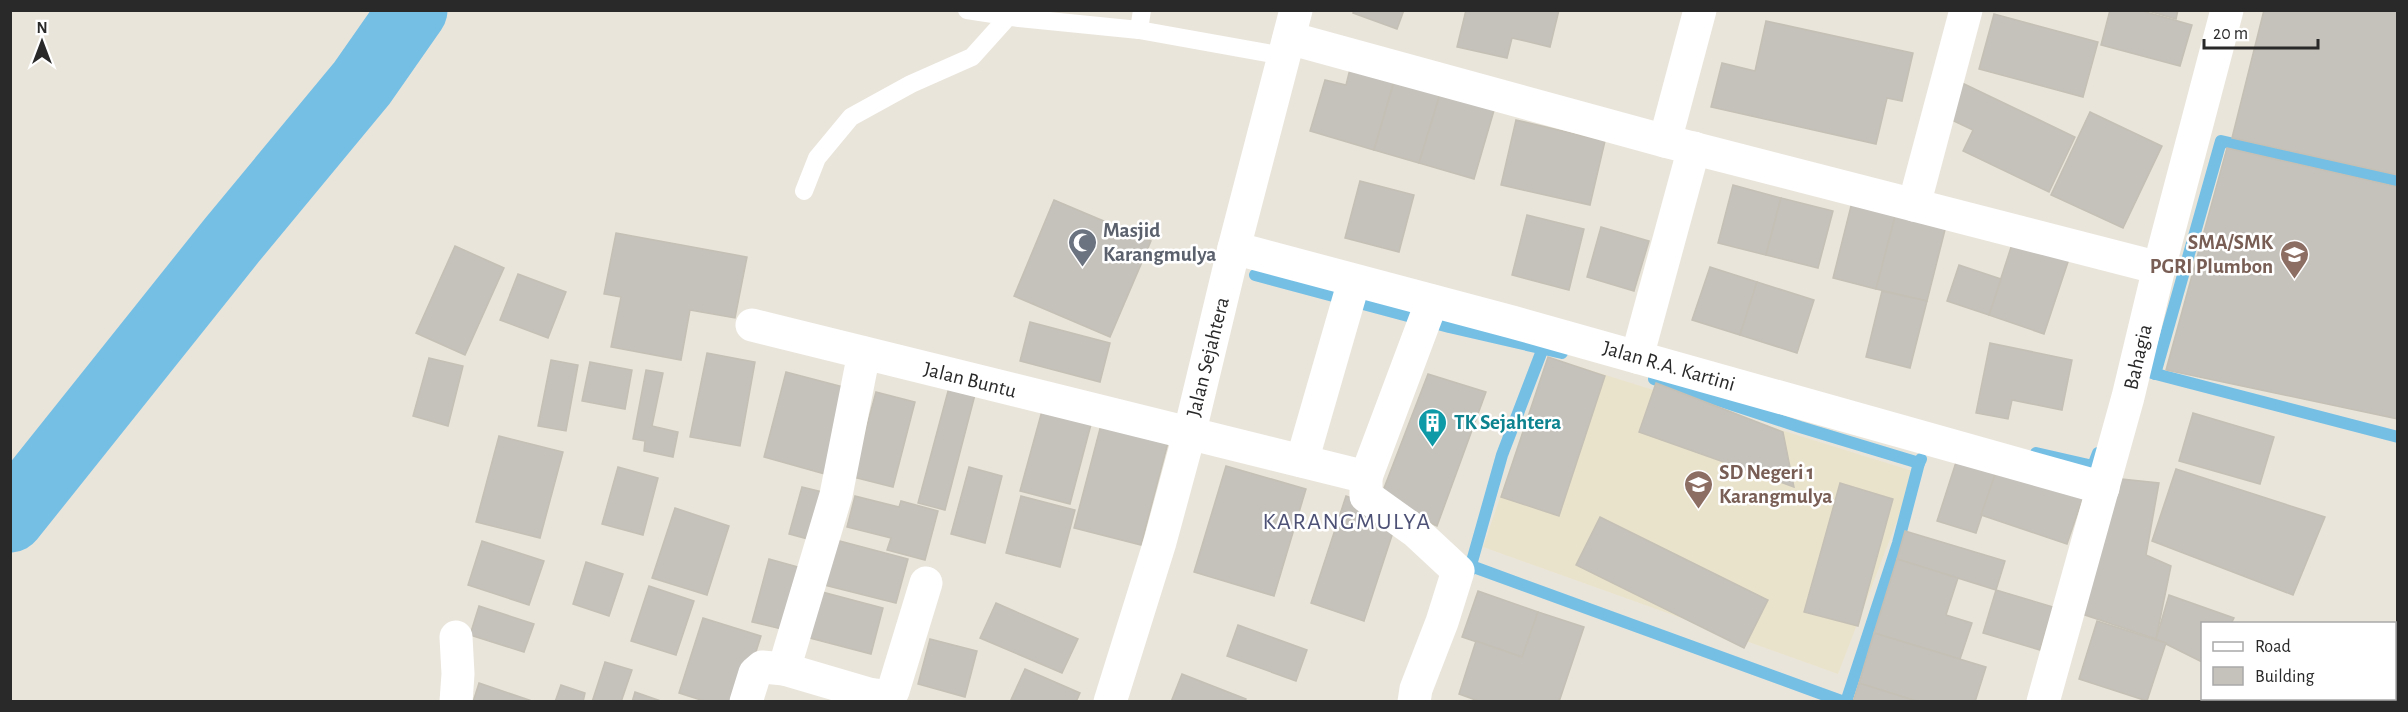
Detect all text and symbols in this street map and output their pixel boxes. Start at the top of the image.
north arrow [12,12,72,72]
scale bar [2204,12,2318,50]
text: N [36,20,48,36]
text: 20 m [2213,25,2248,43]
place label: Masjid Karangmulya [1103,220,1216,265]
mosque icon: Masjid Karangmulya [1066,226,1098,268]
place label: SMA/SMK PGRI Plumbon [2150,232,2274,277]
school or university icon: SMA/SMK PGRI Plumbon [2278,238,2310,280]
street label: Jalan Sejahtera [1183,295,1233,419]
street label: Bahagia [2120,322,2156,392]
street label: Jalan R.A. Kartini [1600,337,1738,395]
street label: Jalan Buntu [921,358,1019,402]
building icon: TK Sejahtera [1417,406,1449,448]
place label: TK Sejahtera [1454,412,1561,433]
place label: SD Negeri 1 Karangmulya [1719,462,1832,507]
school or university icon: SD Negeri 1 Karangmulya [1682,468,1714,510]
district label: KARANGMULYA [1262,510,1432,534]
legend [2201,622,2396,700]
text: Road [2255,638,2291,656]
text: Building [2255,668,2315,686]

